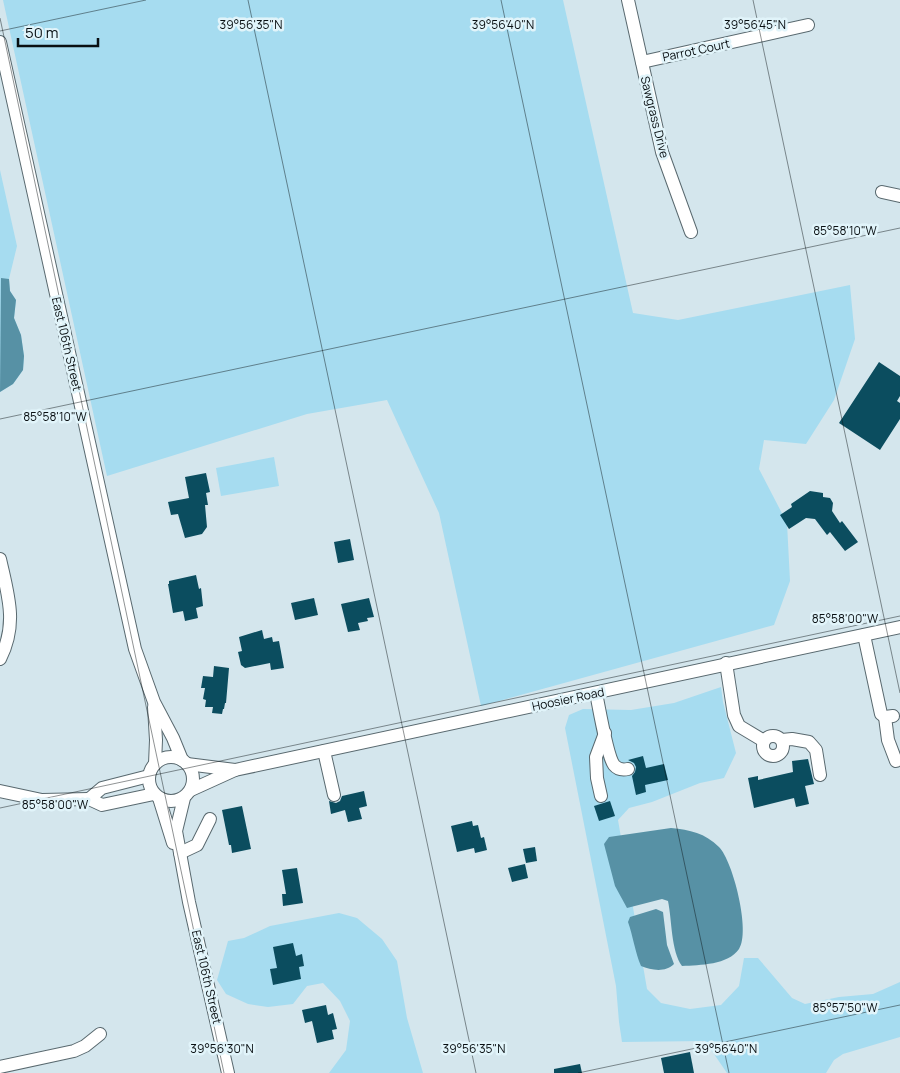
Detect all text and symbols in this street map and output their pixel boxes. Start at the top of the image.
scale bar [18,15,98,47]
text: 39°56'35"N [220,16,282,33]
text: 39°56'40"N [472,16,534,33]
text: 39°56'45"N [724,16,786,33]
text: 50 m [25,22,59,43]
street label: Parrot Court [661,35,731,65]
street label: Sawgrass Drive [637,74,673,160]
text: 85°58'10"W [813,222,878,239]
street label: East 106th Street [48,295,86,393]
text: 85°58'10"W [23,408,88,425]
text: 85°58'00"W [812,610,879,627]
street label: Hoosier Road [530,683,606,715]
text: 85°58'00"W [22,796,89,813]
street label: East 106th Street [188,928,226,1026]
text: 85°57'50"W [813,999,878,1016]
text: 39°56'30"N [190,1040,254,1057]
text: 39°56'35"N [443,1040,505,1057]
text: 39°56'40"N [695,1040,757,1057]

